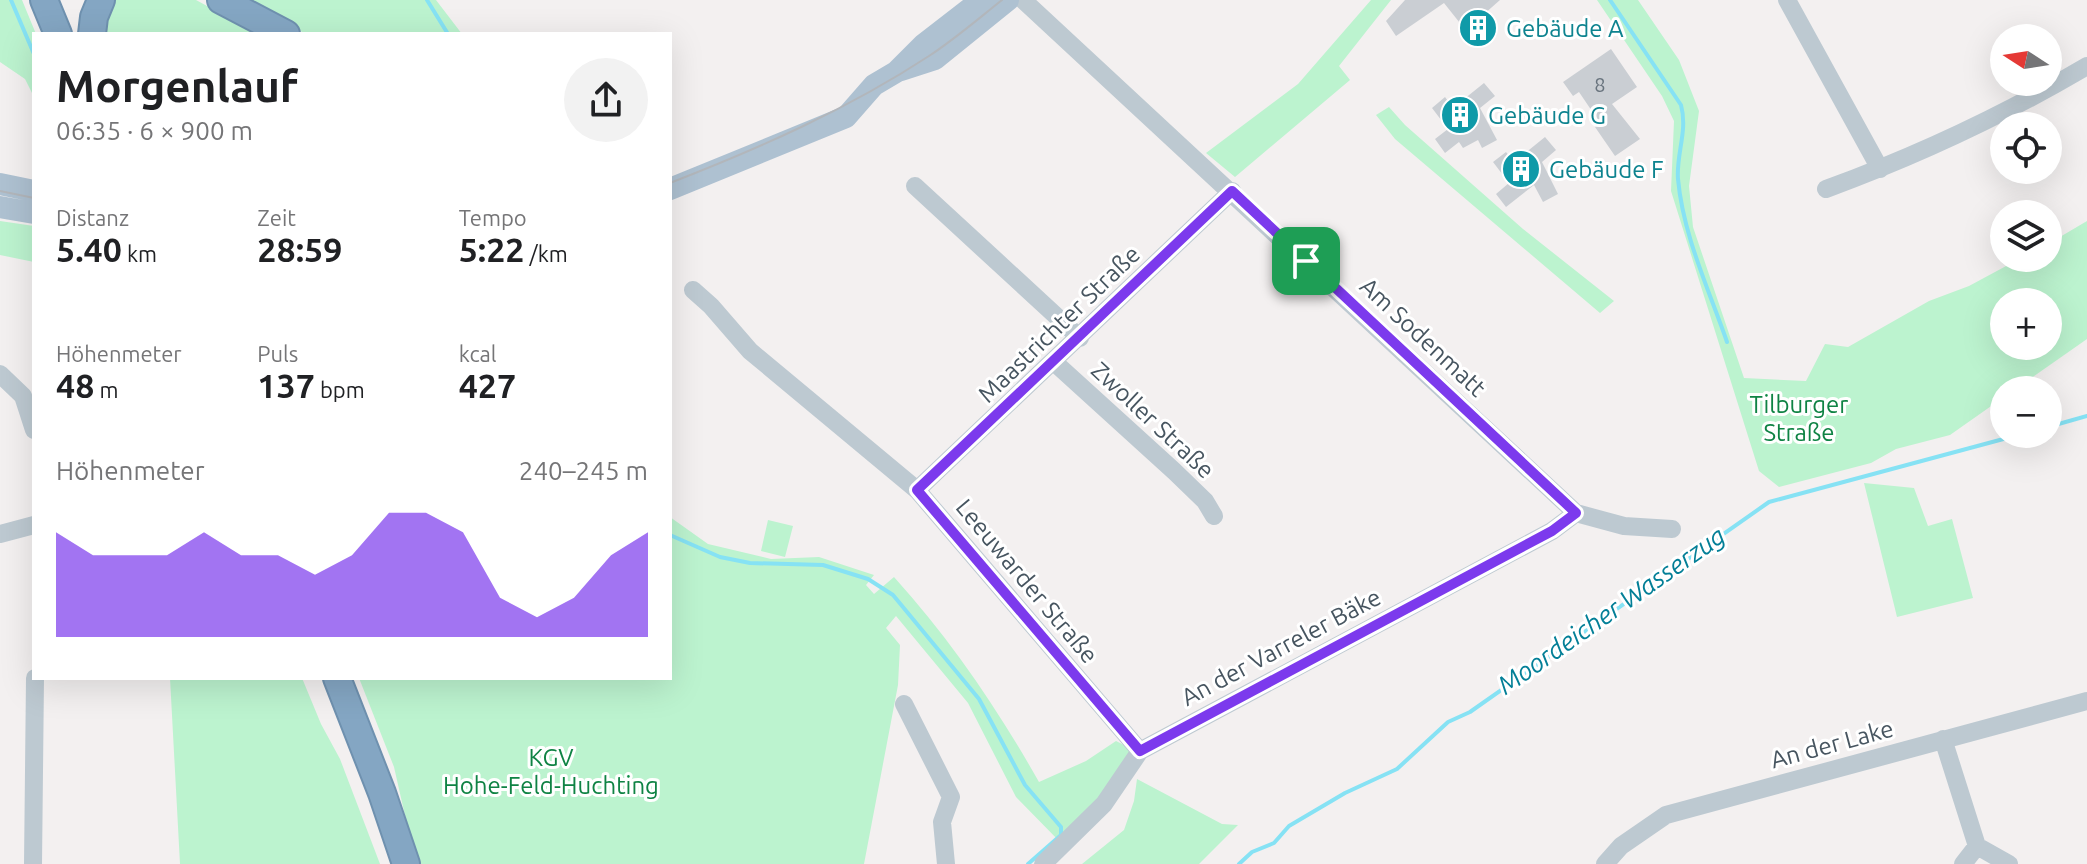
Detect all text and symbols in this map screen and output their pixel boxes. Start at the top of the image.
building icon: Gebäude A [1457,7,1499,49]
place label: Gebäude A [1506,15,1624,42]
north arrow [1990,24,2062,96]
map controls [1990,24,2062,448]
button: share [564,58,648,142]
text: Morgenlauf [56,61,298,110]
house number: 8 [1594,73,1606,96]
building icon: Gebäude G [1439,94,1481,136]
place label: Gebäude G [1488,102,1606,129]
button: locate [1990,112,2062,184]
text: 06:35 · 6 × 900 m [56,116,253,145]
building icon: Gebäude F [1500,148,1542,190]
place label: Gebäude F [1549,156,1664,183]
button: layers [1990,200,2062,272]
text: Distanz [56,205,129,230]
text: Zeit [257,205,296,230]
text: Tempo [459,205,527,230]
pin [1272,227,1340,295]
text: 5.40 [56,230,122,268]
text: 28:59 [257,230,342,268]
text: 5:22 [459,230,525,268]
icon: arrive [1284,239,1328,283]
street label: Maastrichter Straße [973,240,1145,408]
text: km [122,241,157,266]
text: /km [525,241,568,266]
street label: Am Sodenmatt [1355,272,1492,402]
button: + [1990,288,2062,360]
text: Höhenmeter [56,341,182,366]
text: Puls [257,341,298,366]
text: kcal [459,341,497,366]
street label: Zwoller Straße [1086,356,1220,484]
text: 48 [56,366,94,404]
text: 137 [257,366,315,404]
text: 427 [459,366,516,404]
button: − [1990,376,2062,448]
text: m [94,377,118,402]
text: bpm [315,377,365,402]
park label: Tilburger Straße [1750,391,1848,446]
text: Höhenmeter [56,456,205,485]
text: 240–245 m [519,456,648,485]
street label: Leeuwarder Straße [951,494,1103,668]
water label: Moordeicher Wasserzug [1492,520,1730,700]
street label: An der Varreler Bäke [1177,583,1385,711]
street label: An der Lake [1768,715,1896,773]
park label: KGV Hohe-Feld-Huchting [443,744,659,799]

